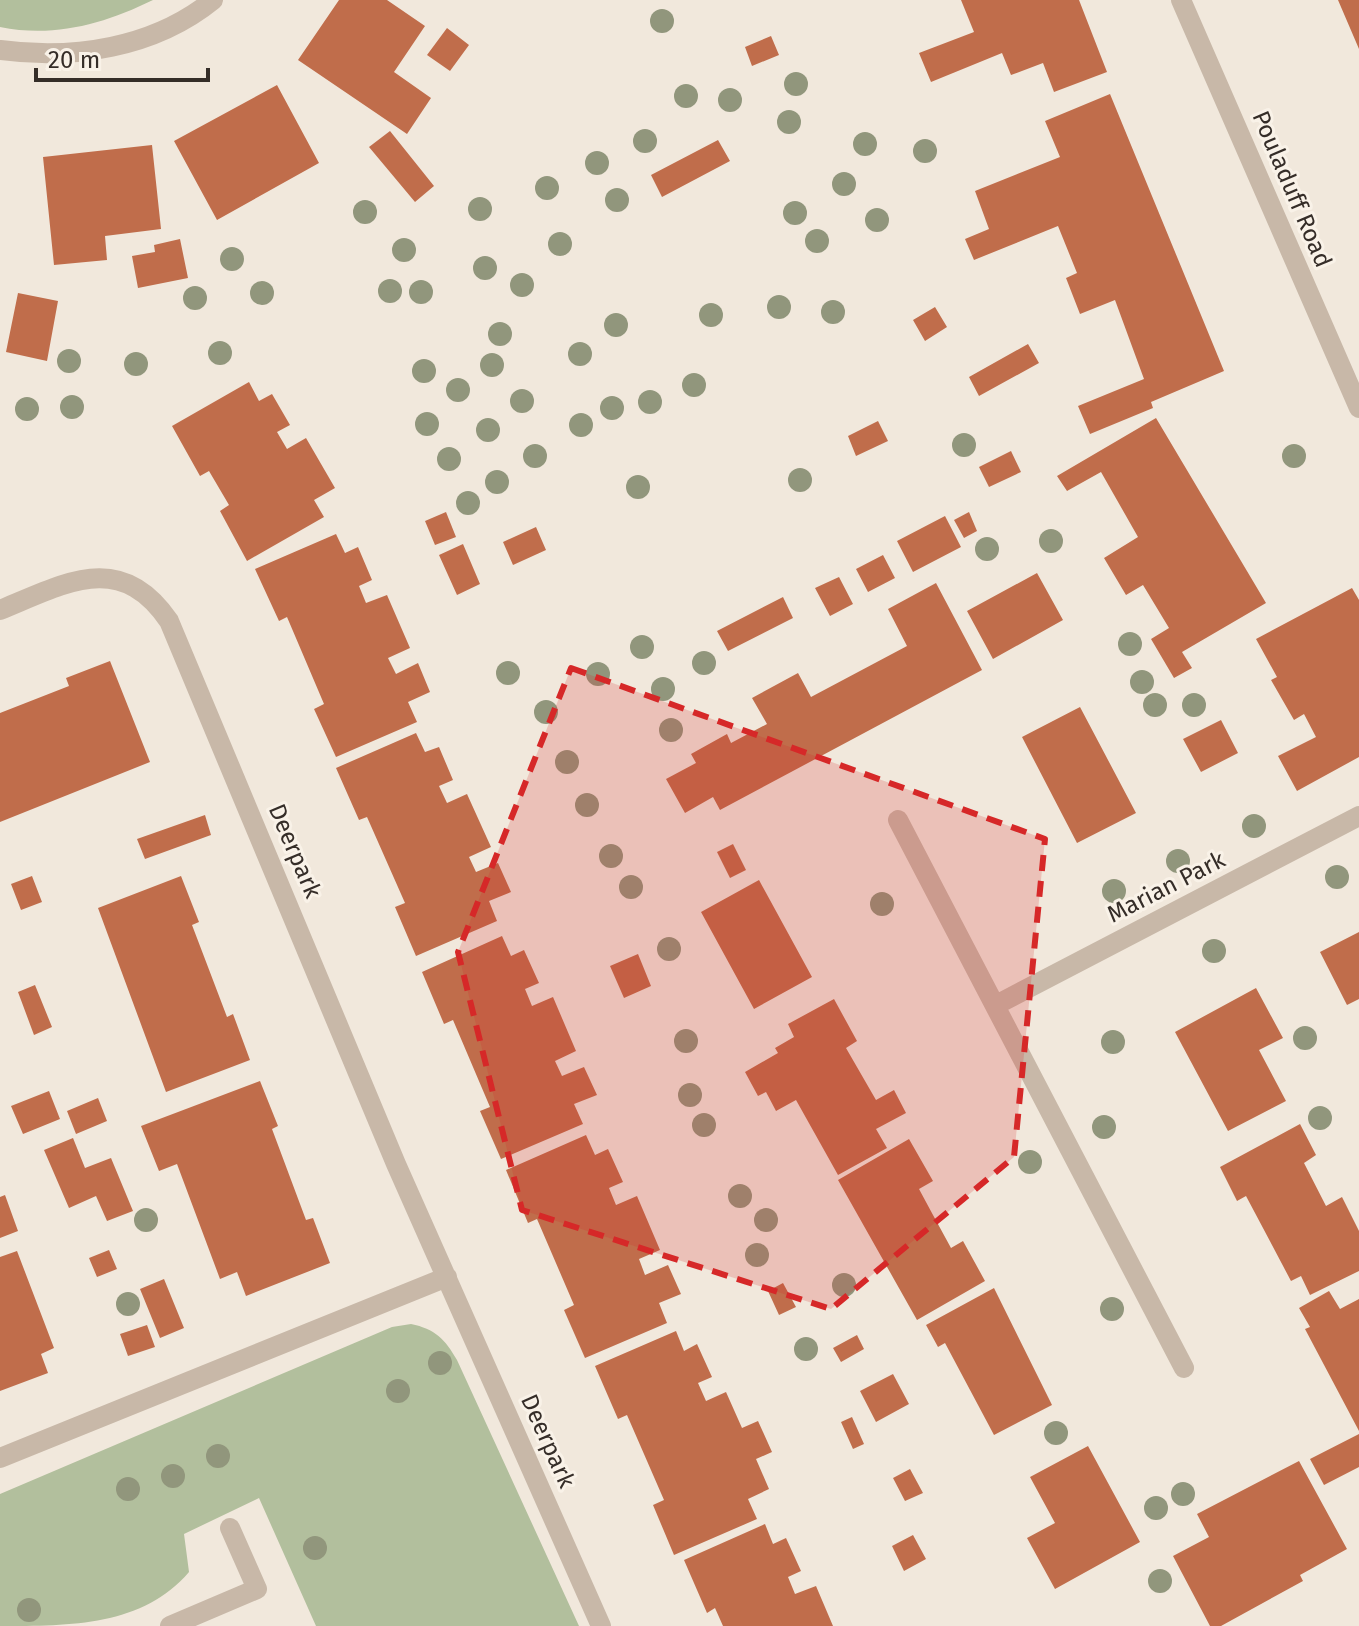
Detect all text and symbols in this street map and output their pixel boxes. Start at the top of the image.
scale bar [36,32,208,82]
text: 20 m [48,46,100,74]
street label: Pouladuff Road [1246,107,1338,271]
street label: Deerpark [263,800,328,903]
street label: Marian Park [1102,845,1230,929]
street label: Deerpark [515,1390,581,1493]

